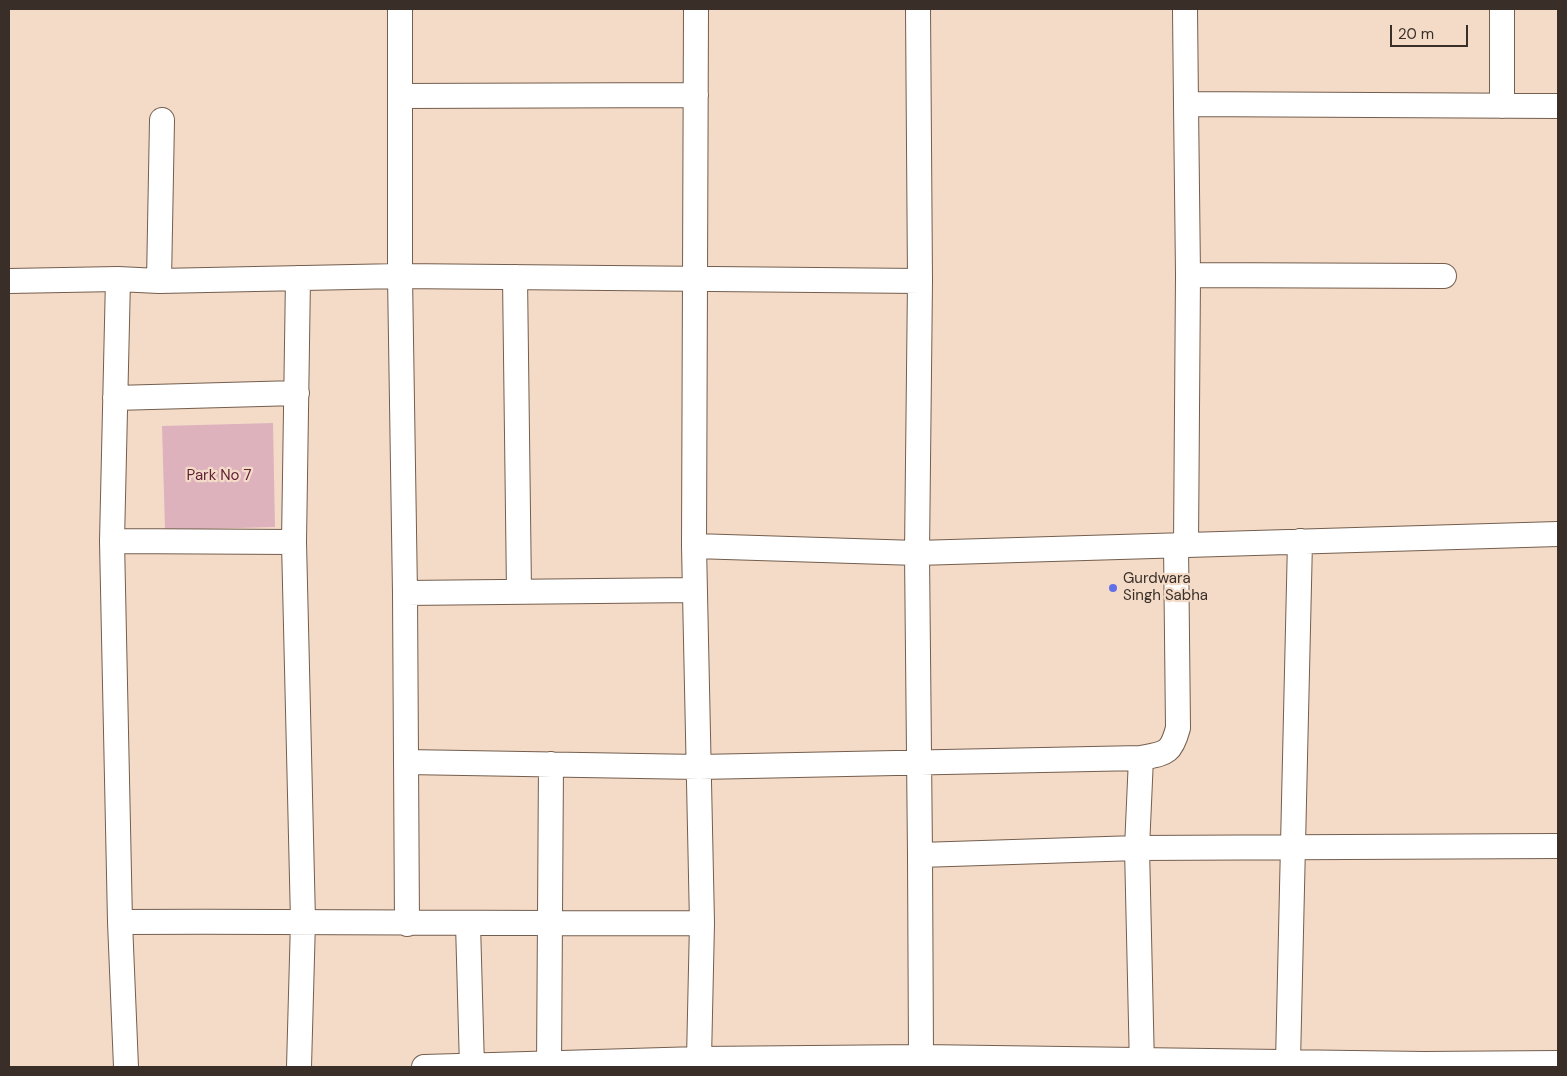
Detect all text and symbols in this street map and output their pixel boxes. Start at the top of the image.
scale bar [1392,15,1470,47]
text: 20 m [1398,24,1434,44]
park label: Park No 7 [187,467,251,485]
place label: Gurdwara Singh Sabha [1123,570,1208,605]
marker: Gurdwara Singh Sabha [1107,582,1119,594]

